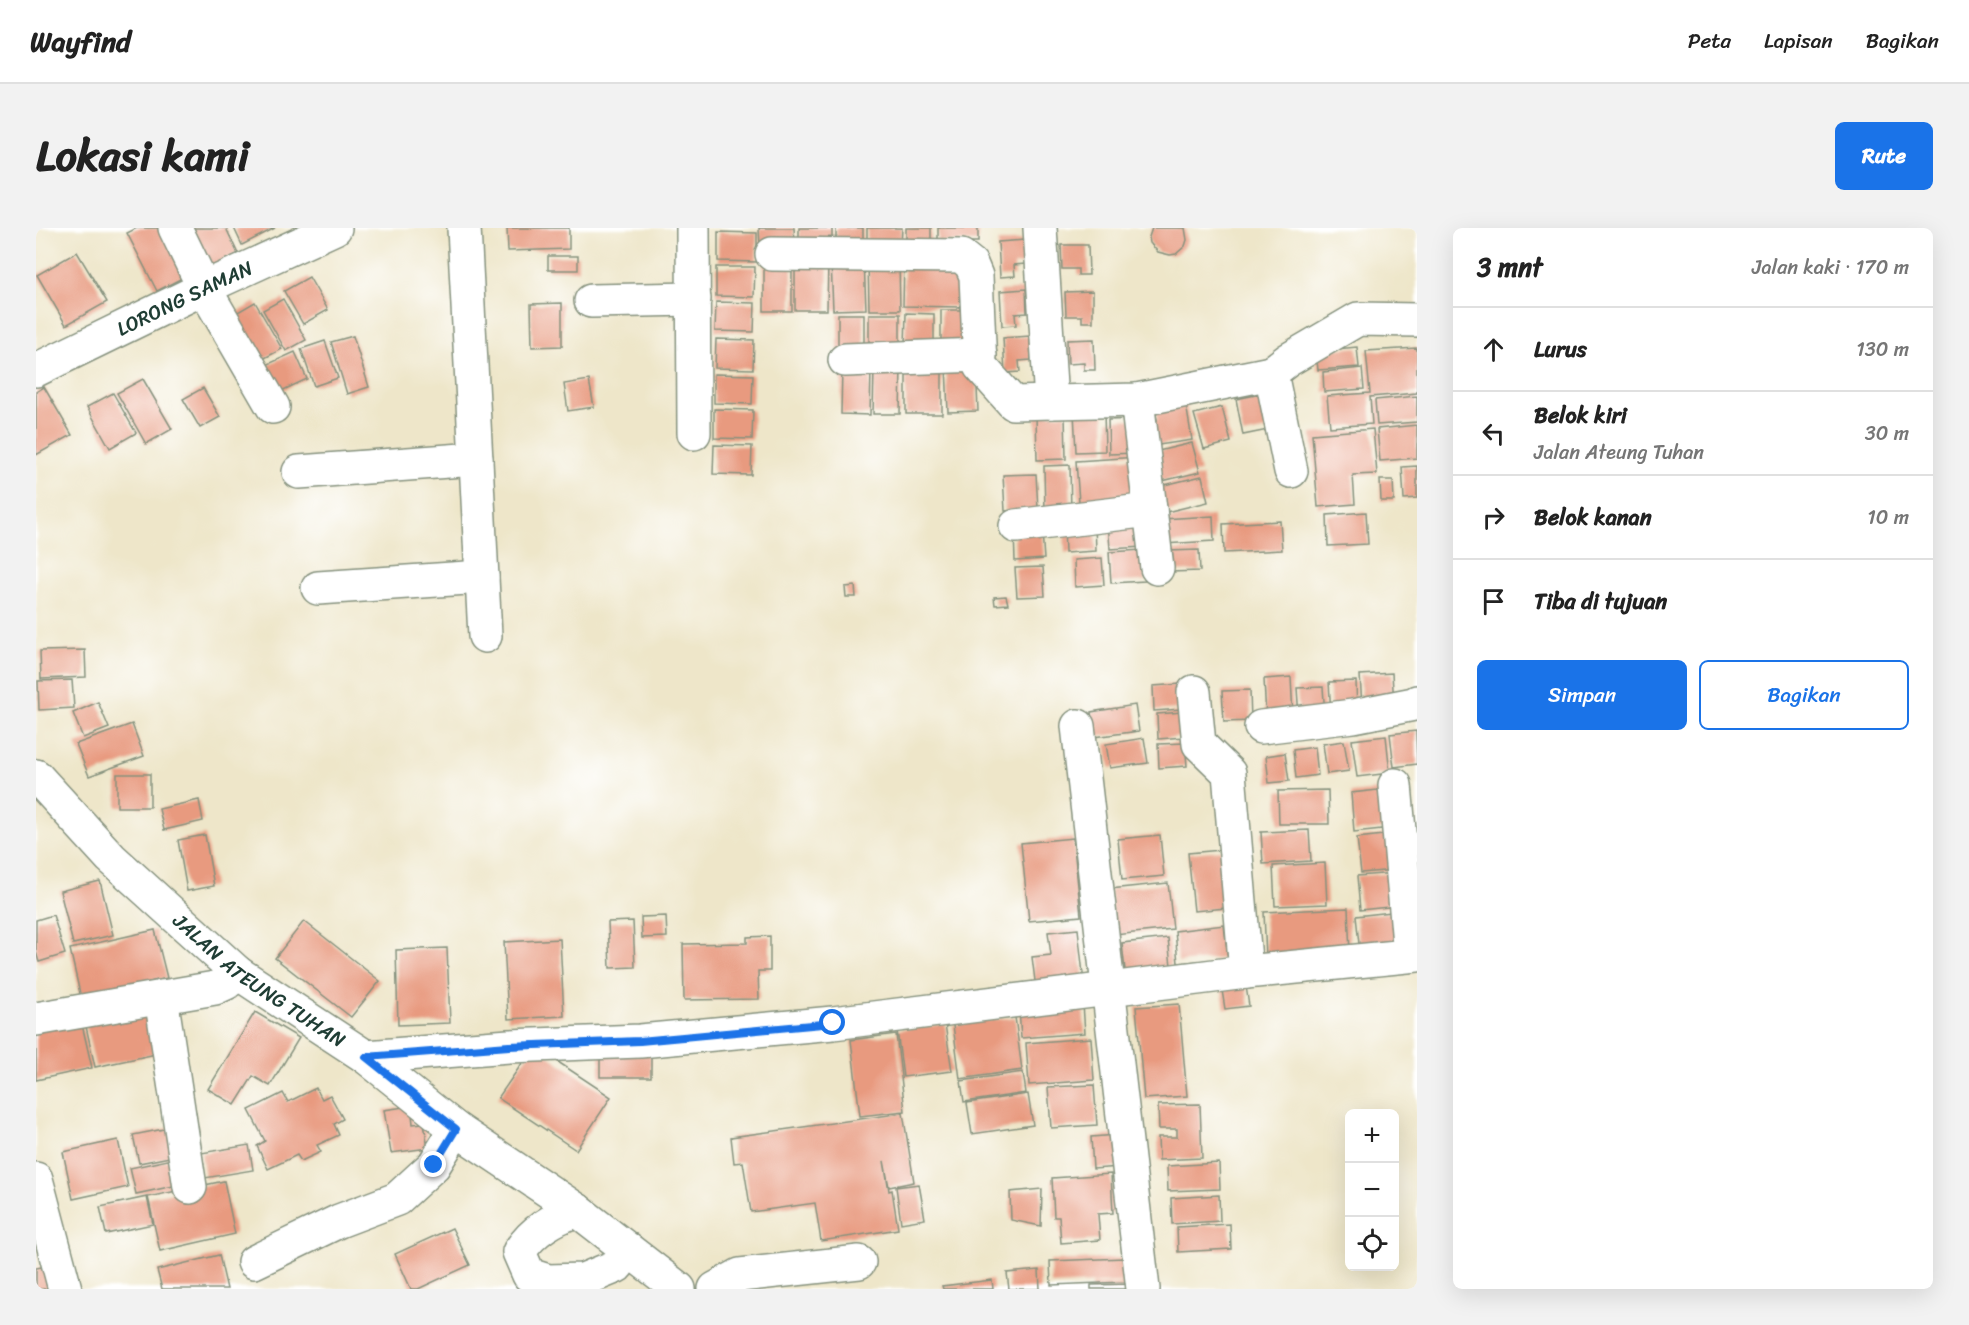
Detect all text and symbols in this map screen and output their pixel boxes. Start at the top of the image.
text: Wayfind [30,17,131,66]
text: Peta [1688,22,1731,60]
text: Lapisan [1764,22,1833,60]
text: Bagikan [1866,22,1939,60]
text: Lokasi kami [36,119,249,193]
button: Rute [1835,122,1933,190]
text: 3 mnt [1477,244,1543,290]
text: Jalan kaki · 170 m [1752,250,1909,285]
street label: LORONG SAMAN [110,251,259,346]
text: Lurus [1534,330,1587,369]
text: 130 m [1856,332,1909,367]
icon: ahead [1477,333,1510,366]
text: Belok kiri [1534,396,1627,435]
text: 30 m [1865,416,1909,451]
icon: left [1477,417,1510,450]
text: Jalan Ateung Tuhan [1534,435,1704,470]
text: Belok kanan [1534,498,1652,537]
text: 10 m [1867,500,1909,535]
icon: right [1477,501,1510,534]
text: Tiba di tujuan [1534,582,1667,621]
icon: arrive [1477,585,1510,618]
button: Simpan [1477,660,1687,730]
button: Bagikan [1699,660,1909,730]
street label: JALAN ATEUNG TUHAN [164,904,353,1057]
route start [819,1009,845,1035]
map controls [1345,1109,1399,1271]
button: + [1345,1109,1399,1163]
route end [420,1151,446,1177]
button: − [1345,1163,1399,1217]
button: locate [1345,1217,1399,1271]

